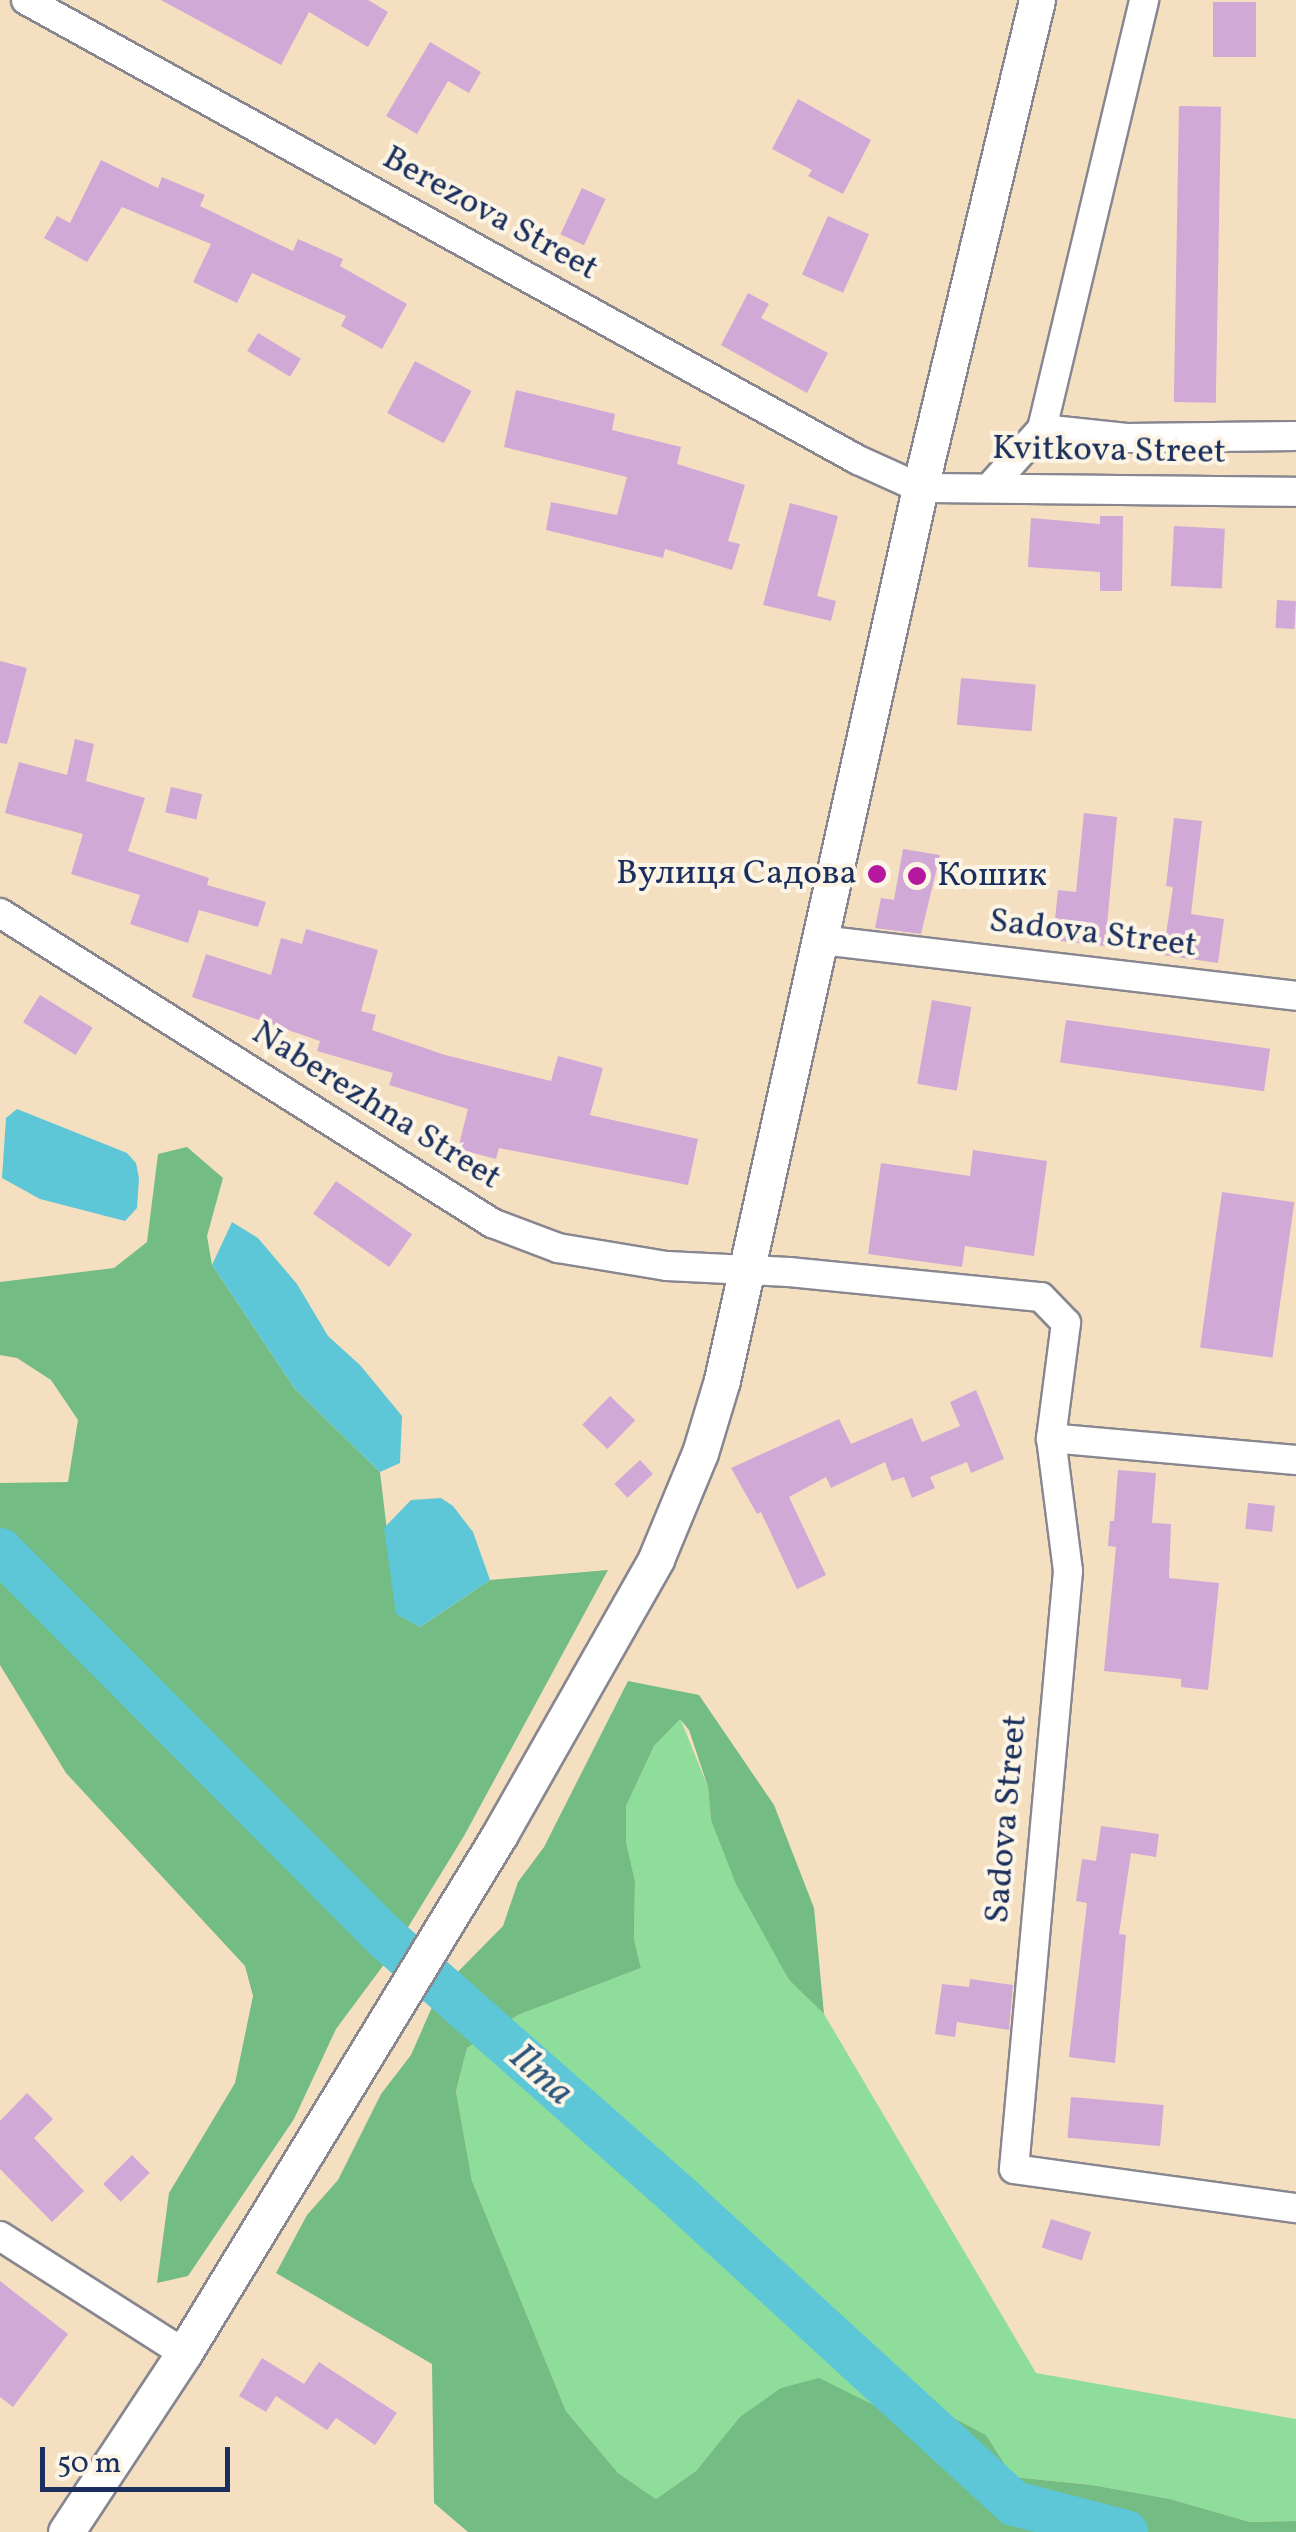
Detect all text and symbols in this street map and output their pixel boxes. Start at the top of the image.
street label: Berezova Street [375,137,605,291]
street label: Kvitkova Street [992,428,1226,474]
place label: Вулиця Садова [616,853,857,895]
place label: Кошик [937,855,1047,897]
marker: Вулиця Садова [866,863,888,885]
marker: Кошик [906,865,928,887]
street label: Sadova Street [987,900,1199,968]
street label: Naberezhna Street [244,1012,508,1200]
street label: Sadova Street [977,1713,1037,1925]
water label: Ilma [499,2036,581,2116]
scale bar [45,2427,235,2489]
text: 50 m [57,2443,121,2485]

